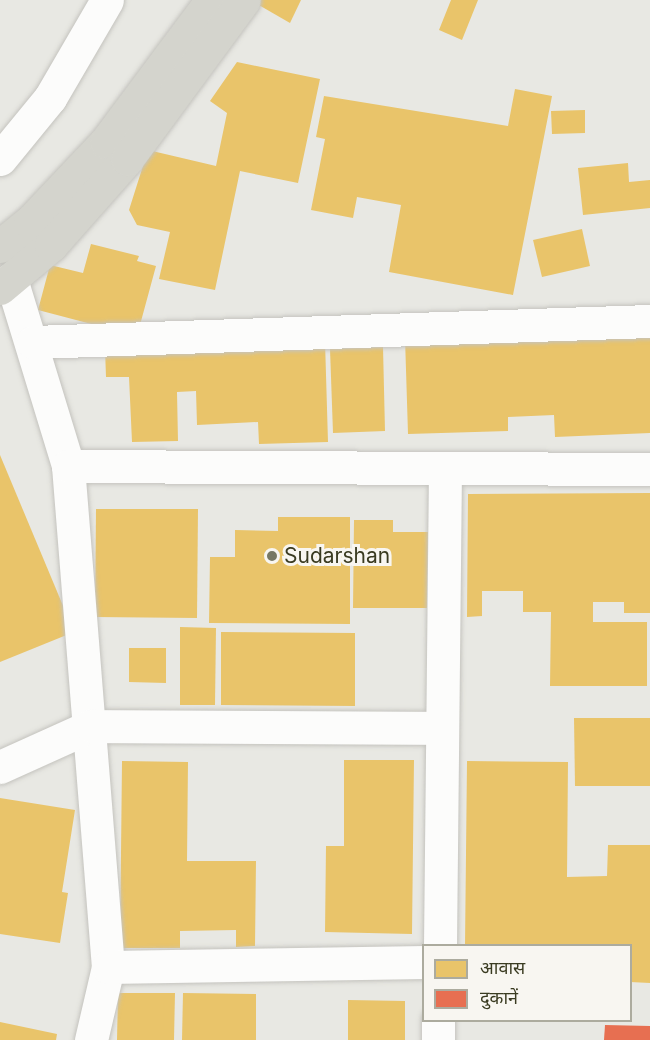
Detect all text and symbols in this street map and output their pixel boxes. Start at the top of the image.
place label: Sudarshan [284,543,390,569]
marker: Sudarshan [265,549,279,563]
legend [422,944,632,1022]
text: आवास [480,957,525,978]
text: दुकानें [480,987,518,1008]

